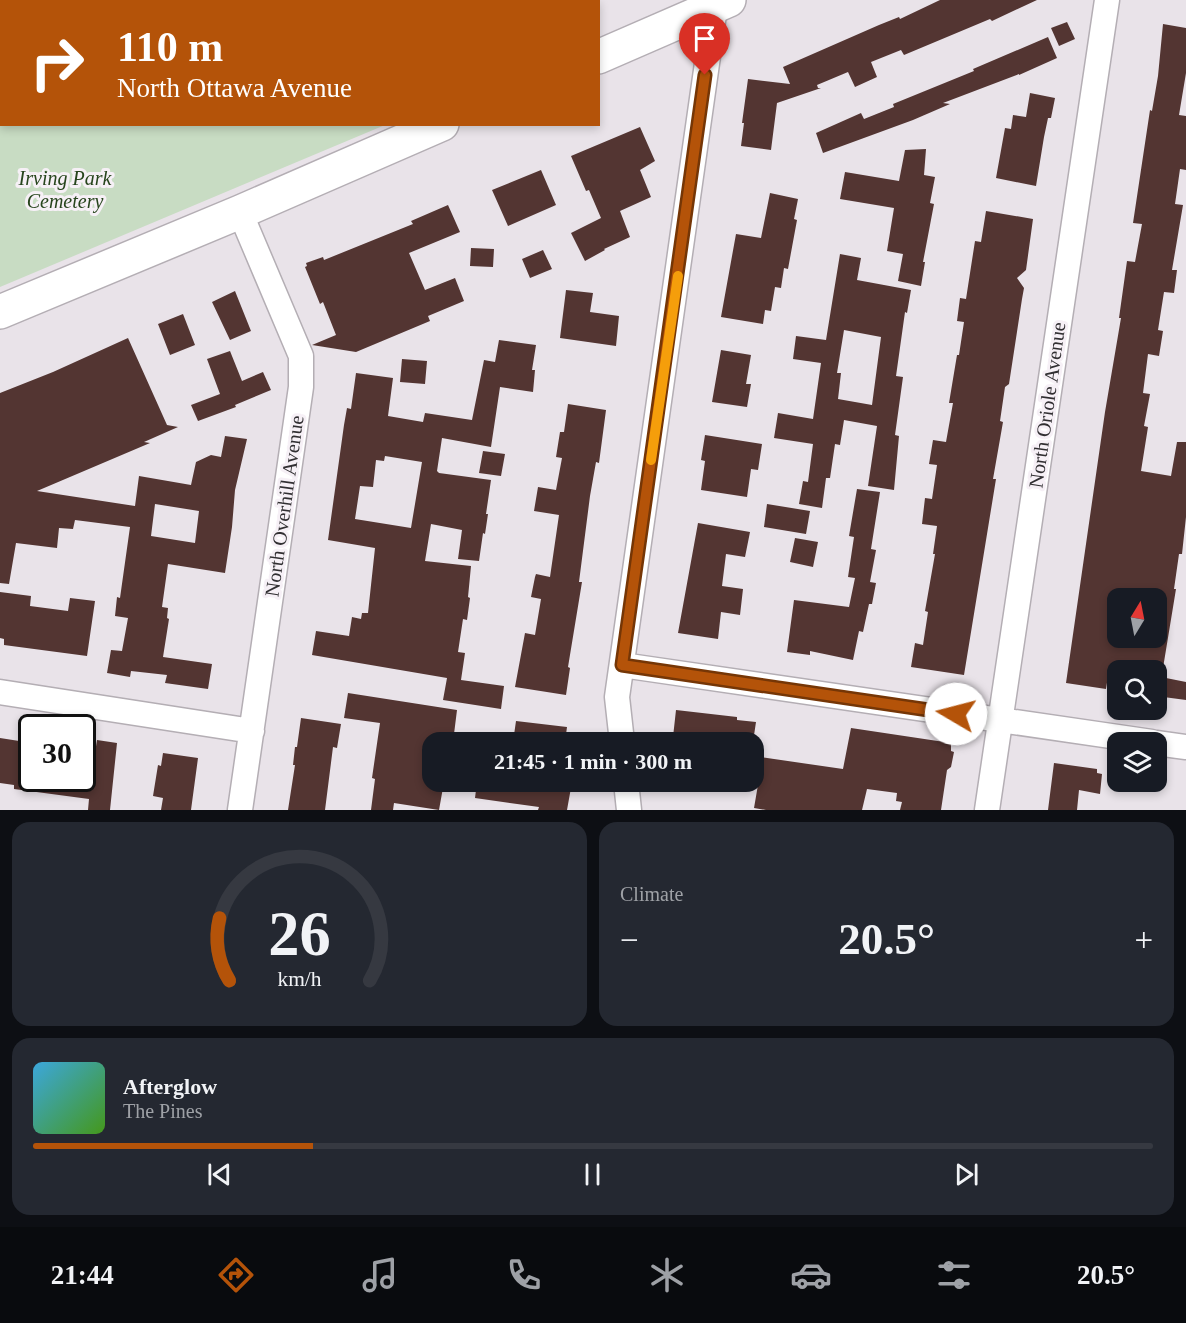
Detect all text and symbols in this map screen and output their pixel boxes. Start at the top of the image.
pin [679,13,730,75]
icon: arrive [688,22,721,55]
icon: right [18,24,96,102]
text: 110 m [117,24,223,70]
text: North Ottawa Avenue [117,73,352,103]
park label: Irving Park Cemetery [18,167,112,213]
street label: North Oriole Avenue [1024,320,1070,489]
street label: North Overhill Avenue [260,414,308,598]
north arrow [1107,588,1167,648]
map controls [1107,588,1167,792]
button: search [1107,660,1167,720]
position arrow [924,682,988,746]
speed limit sign: 30 [18,714,96,792]
button: layers [1107,732,1167,792]
text: 21:45 · 1 min · 300 m [494,749,692,774]
text: Climate [620,883,683,905]
text: 26 [268,899,331,968]
text: 20.5° [838,914,935,964]
text: − [620,922,639,958]
text: + [1134,922,1153,958]
text: km/h [277,967,322,991]
text: Afterglow [123,1074,217,1099]
text: The Pines [123,1100,202,1122]
icon: previous [203,1158,236,1191]
icon: pause [576,1158,609,1191]
icon: next [950,1158,983,1191]
icon: directions [215,1254,257,1296]
icon: music [359,1254,401,1296]
icon: phone [503,1254,545,1296]
icon: climate [646,1254,688,1296]
icon: car [790,1254,832,1296]
icon: filters [933,1254,975,1296]
text: 21:44 [51,1260,114,1290]
text: 20.5° [1077,1260,1135,1290]

